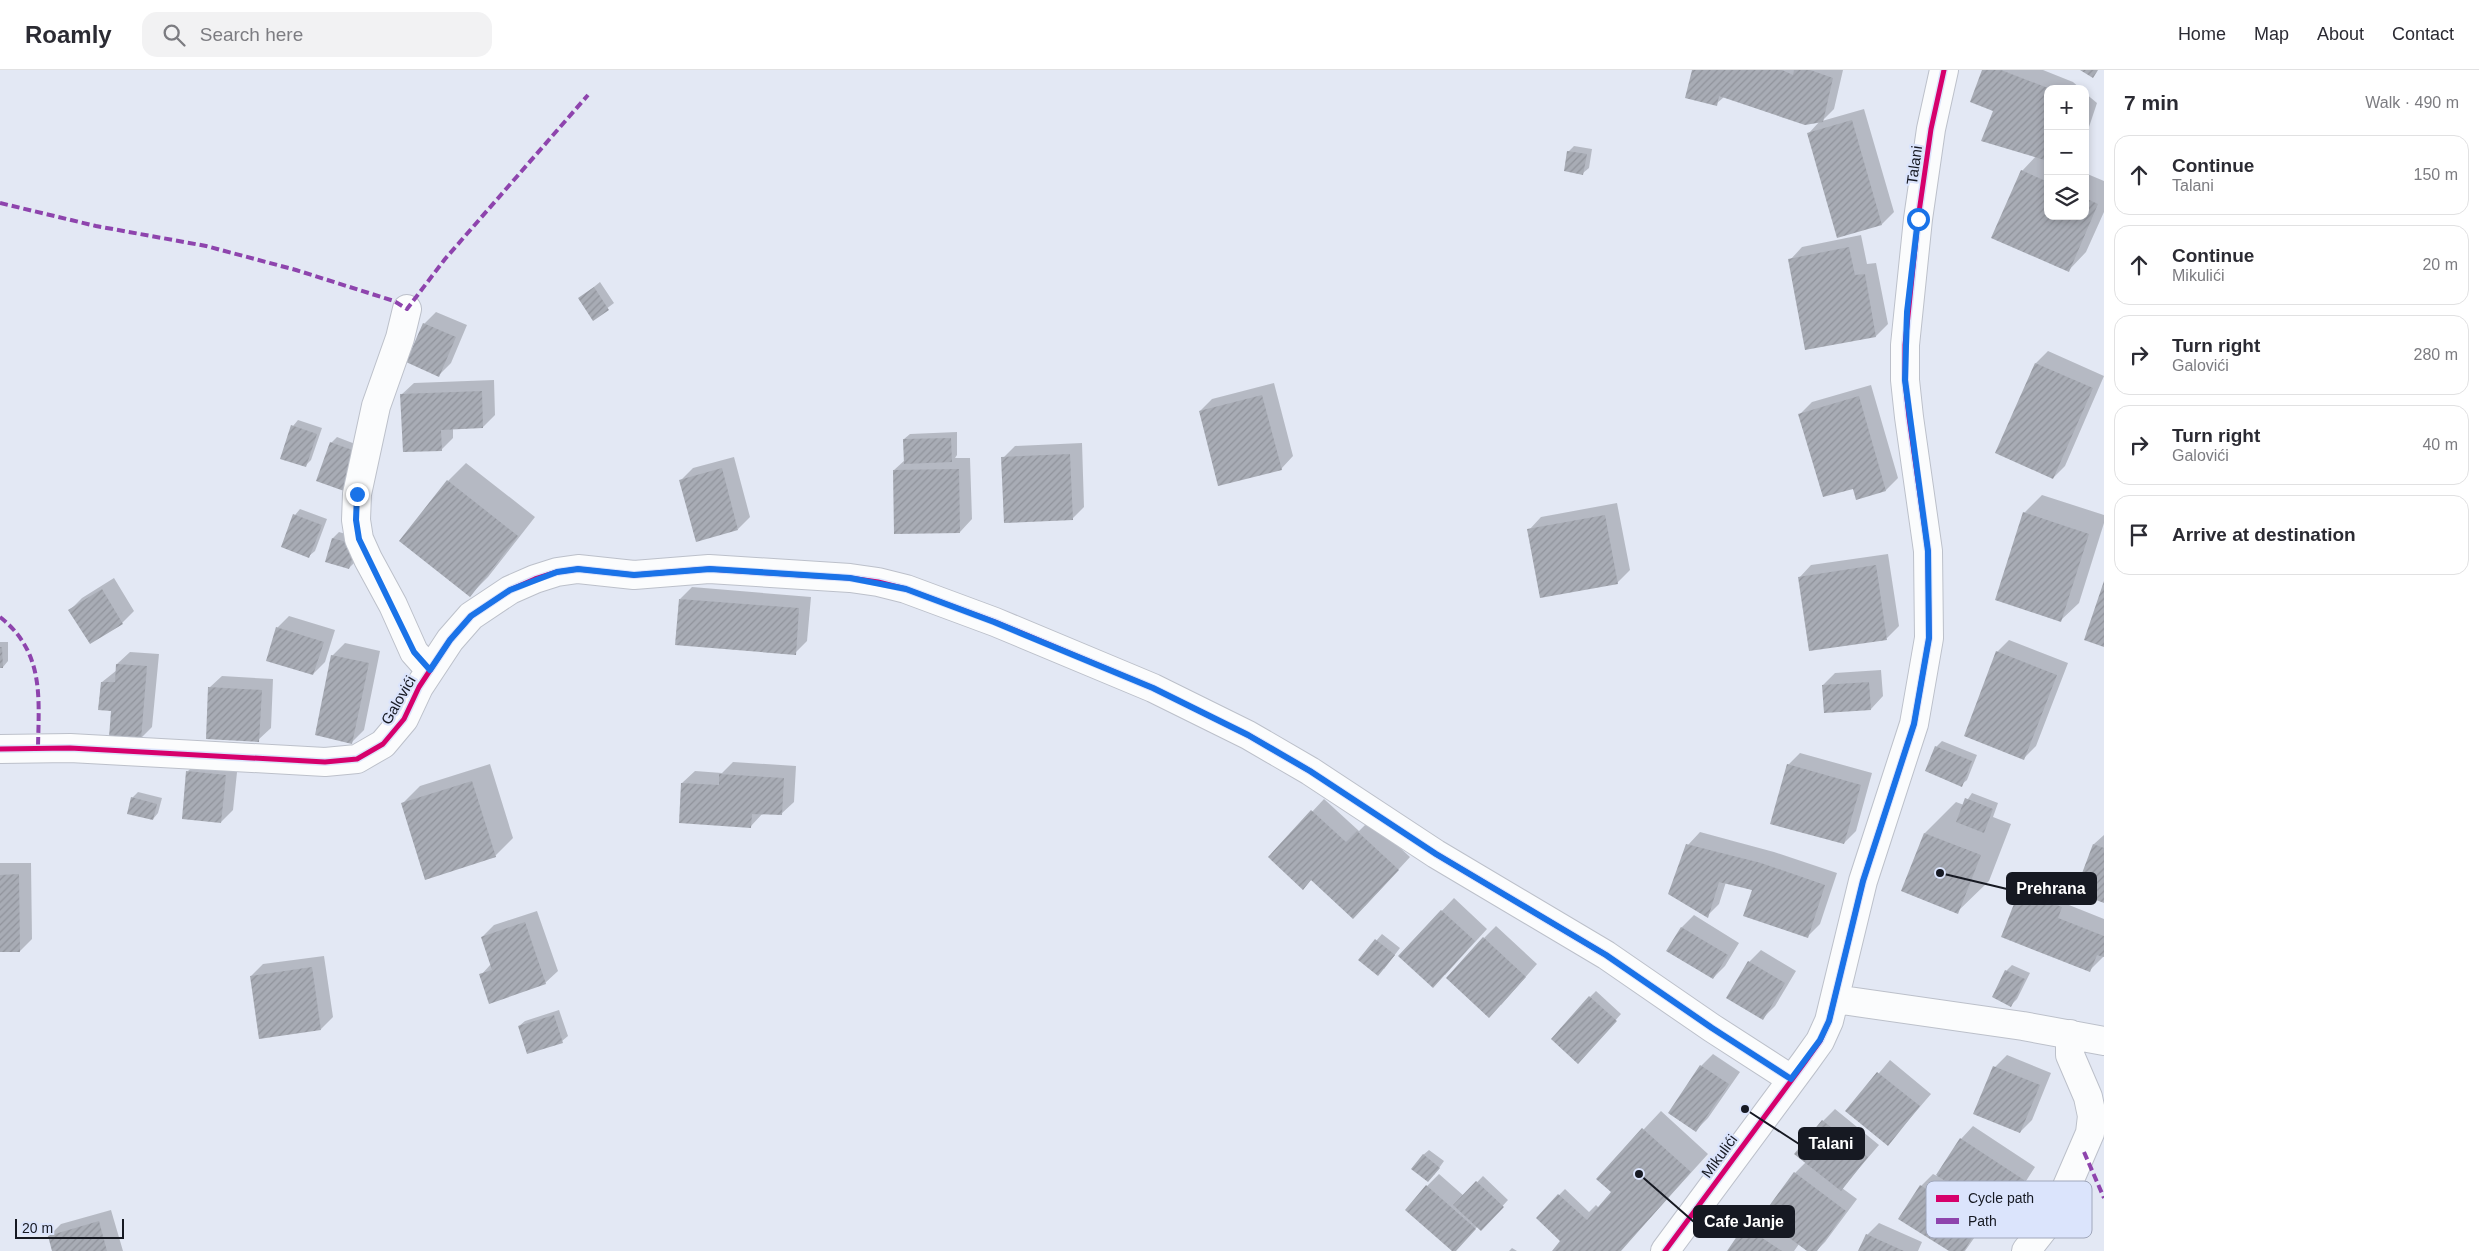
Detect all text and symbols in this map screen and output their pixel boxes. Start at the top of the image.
search box [142,12,492,57]
text: Roamly [25,21,112,48]
icon: search [160,21,188,49]
text: Search here [200,24,303,45]
text: Home [2178,24,2226,44]
text: Map [2254,24,2289,44]
text: About [2317,24,2364,44]
text: Contact [2392,24,2454,44]
map controls [2044,85,2089,220]
button: + [2044,85,2089,130]
text: 7 min [2124,91,2179,114]
text: Walk · 490 m [2365,94,2459,111]
button: − [2044,130,2089,175]
street label: Talani [1903,144,1925,186]
text: Continue [2172,155,2254,176]
icon: ahead [2125,161,2153,189]
text: 150 m [2414,166,2458,183]
button: layers [2044,175,2089,220]
text: Talani [2172,177,2214,194]
route start [1907,208,1930,231]
text: Continue [2172,245,2254,266]
icon: ahead [2125,251,2153,279]
text: 20 m [2422,256,2458,273]
text: Mikulići [2172,267,2224,284]
text: Turn right [2172,335,2260,356]
icon: right [2125,341,2153,369]
text: 280 m [2414,346,2458,363]
text: Galovići [2172,357,2229,374]
text: Turn right [2172,425,2260,446]
icon: right [2125,431,2153,459]
text: 40 m [2422,436,2458,453]
text: Galovići [2172,447,2229,464]
route end [346,483,369,506]
icon: arrive [2125,521,2153,549]
text: Arrive at destination [2172,524,2356,545]
street label: Galovići [377,673,419,727]
callout: Prehrana [2007,873,2096,904]
text: Prehrana [2016,880,2086,897]
callout: Talani [1799,1128,1864,1159]
street label: Mikulići [1698,1131,1740,1181]
text: Talani [1808,1135,1854,1152]
legend [1926,1181,2092,1238]
text: Cycle path [1968,1190,2034,1206]
callout: Cafe Janje [1694,1206,1794,1237]
text: Cafe Janje [1704,1213,1784,1230]
text: Path [1968,1213,1997,1229]
scale bar [15,1216,124,1239]
text: 20 m [22,1220,53,1236]

